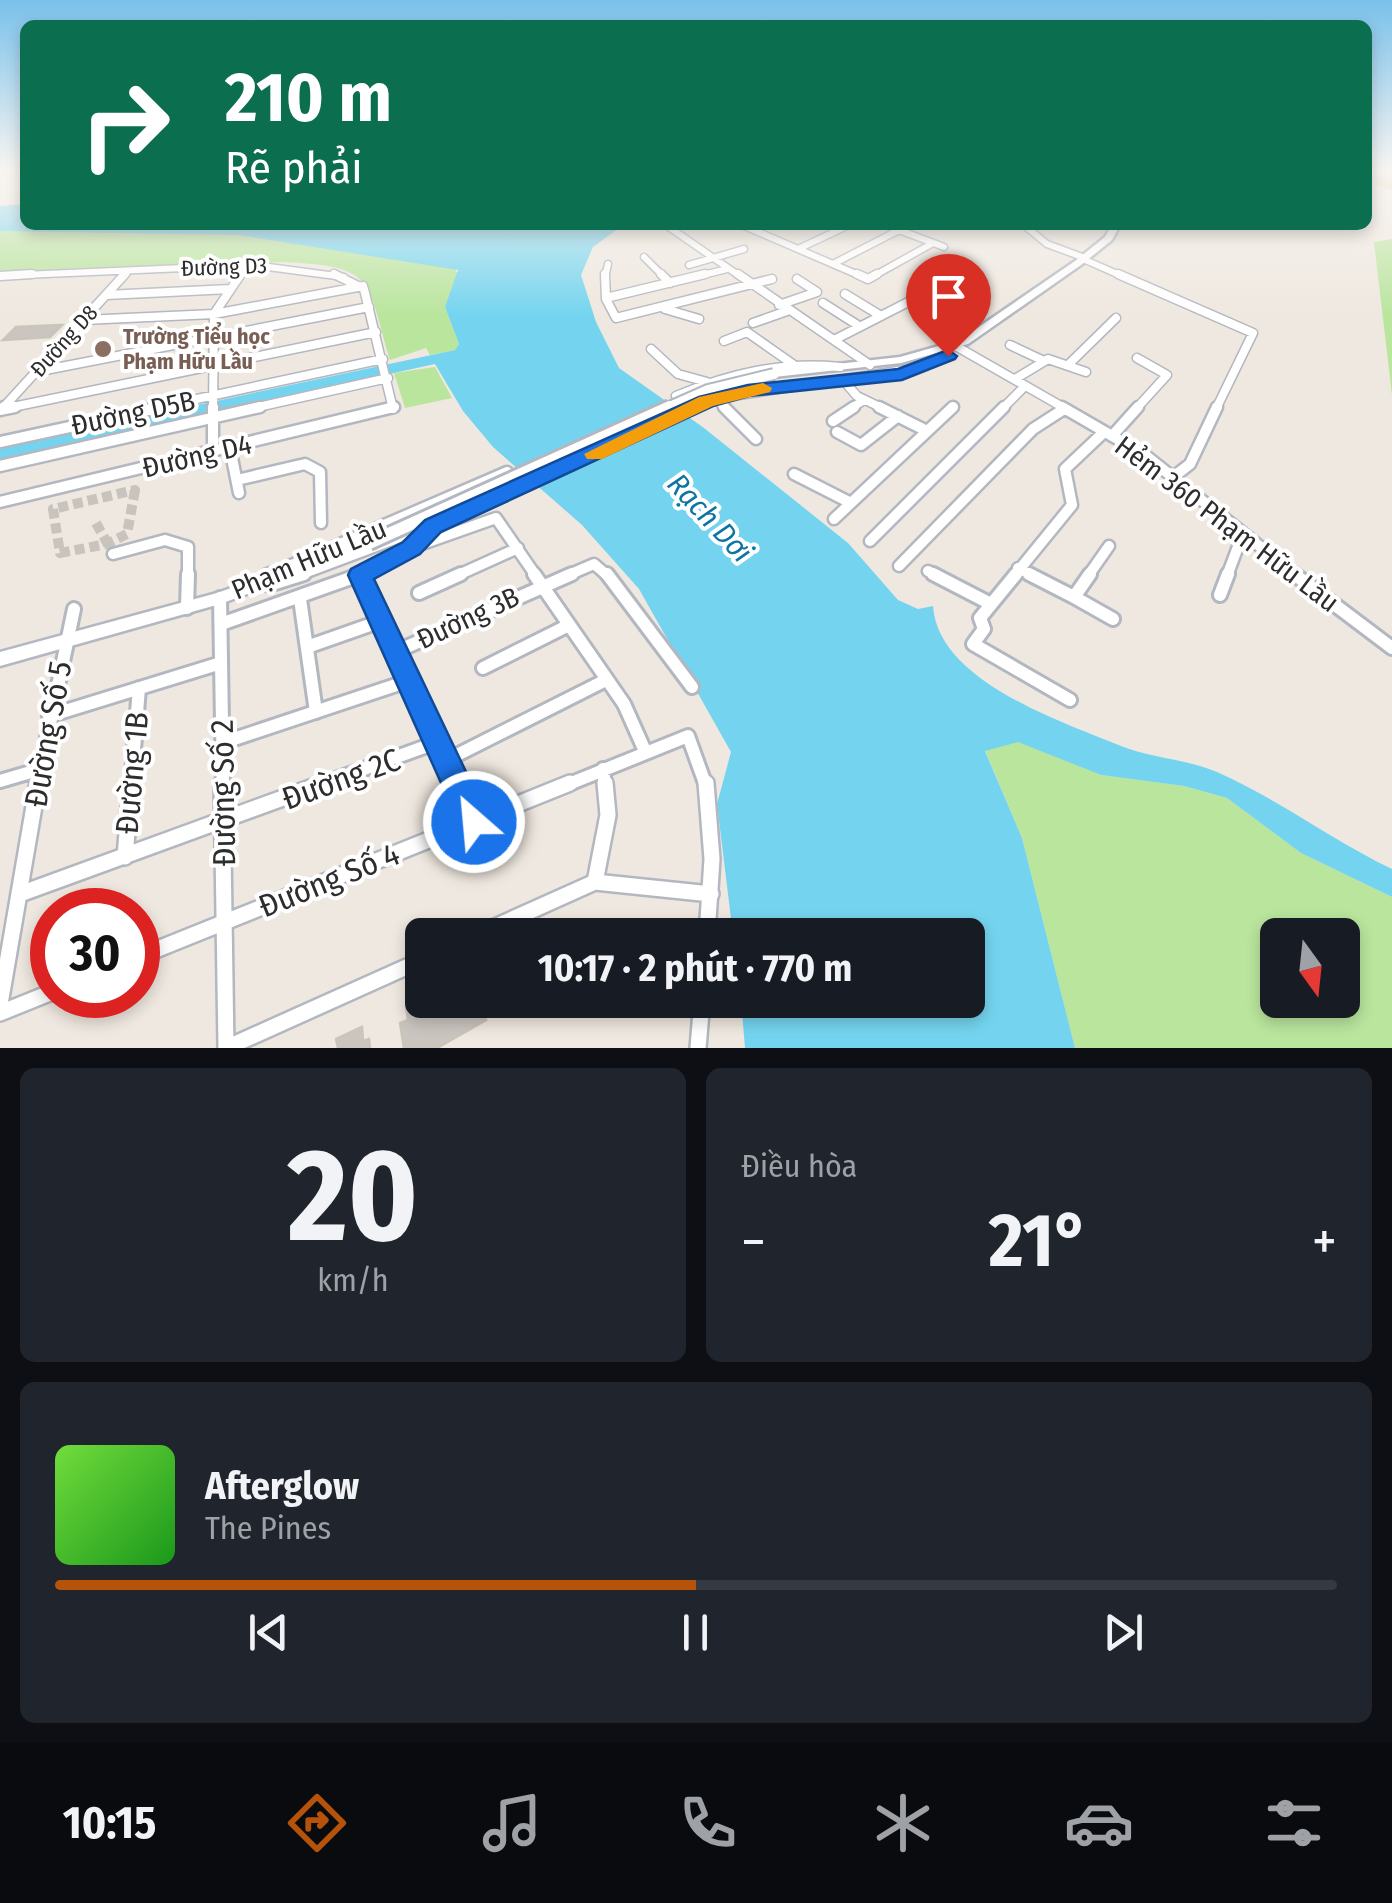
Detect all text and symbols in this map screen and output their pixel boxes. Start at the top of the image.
text: 210 m [225,56,392,140]
icon: right [60,60,190,190]
text: Rẽ phải [225,141,363,195]
street label: Đường D3 [181,252,267,282]
pin [906,254,991,357]
icon: arrive [921,269,976,324]
street label: Đường D8 [25,299,103,383]
place label: Trường Tiểu học Phạm Hữu Lầu [123,322,270,375]
marker: Trường Tiểu học Phạm Hữu Lầu [92,338,114,360]
street label: Đường D5B [68,384,198,442]
street label: Đường D4 [139,427,255,485]
street label: Hẻm 360 Phạm Hữu Lầu [1109,429,1345,619]
water label: Rạch Dơi [660,466,760,570]
street label: Phạm Hữu Lầu [227,512,391,606]
street label: Đường 3B [412,580,524,656]
street label: Đường Số 5 [16,658,80,810]
street label: Đường 1B [108,710,156,836]
street label: Đường Số 2 [203,719,243,867]
street label: Đường 2C [277,740,405,818]
position arrow [422,770,526,874]
street label: Đường Số 4 [253,835,405,925]
speed limit sign: 30 [30,888,160,1018]
north arrow [1260,918,1360,1018]
map controls [1260,918,1360,1018]
text: 10:17 · 2 phút · 770 m [538,945,852,991]
text: 20 [287,1118,419,1274]
text: Điều hòa [741,1147,857,1185]
text: 21° [989,1196,1089,1286]
text: − [741,1209,766,1275]
text: + [1312,1209,1337,1275]
text: km/h [317,1261,389,1299]
text: Afterglow [205,1463,359,1509]
text: The Pines [205,1509,331,1547]
icon: previous [241,1605,296,1660]
icon: pause [668,1605,723,1660]
icon: next [1096,1605,1151,1660]
icon: directions [282,1788,352,1858]
icon: music [477,1788,547,1858]
icon: phone [673,1788,743,1858]
icon: climate [868,1788,938,1858]
icon: car [1064,1788,1134,1858]
icon: filters [1259,1788,1329,1858]
text: 10:15 [63,1796,156,1850]

